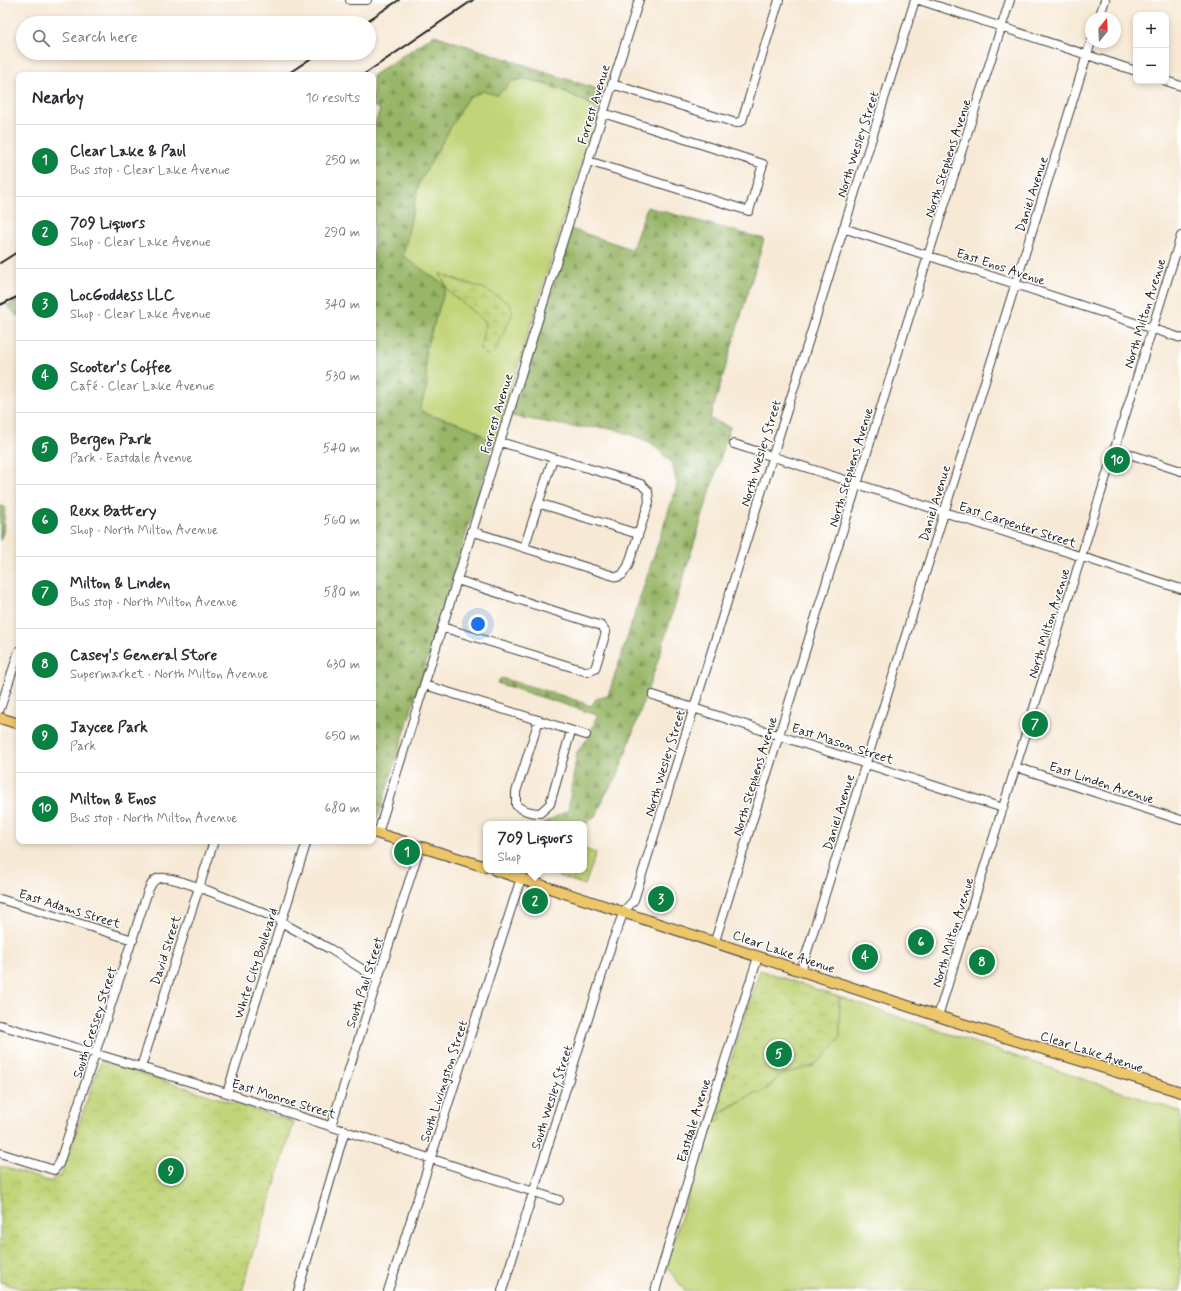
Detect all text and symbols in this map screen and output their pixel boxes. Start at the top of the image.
north arrow [1085,12,1121,48]
map controls [1133,12,1169,84]
button: + [1133,12,1169,48]
search box [16,16,376,60]
icon: search [30,27,52,49]
text: Search here [62,28,138,48]
button: − [1133,48,1169,84]
street label: Forrest Avenue [574,62,615,147]
text: Nearby [32,87,84,109]
street label: North Wesley Street [833,89,884,200]
text: 10 results [306,90,360,107]
street label: North Stephens Avenue [921,97,976,220]
text: Clear Lake & Paul [70,142,186,162]
text: 1 [42,152,48,169]
text: 250 m [325,152,360,169]
street label: Daniel Avenue [1012,154,1053,235]
text: Bus stop · Clear Lake Avenue [70,162,230,179]
text: 709 Liquors [70,214,145,234]
text: 2 [42,224,48,241]
text: 290 m [324,224,360,241]
text: Shop · Clear Lake Avenue [70,234,211,251]
street label: East Enos Avenue [954,245,1047,290]
street label: North Milton Avenue [1121,256,1170,371]
text: LocGoddess LLC [70,286,174,306]
text: 3 [42,296,48,313]
text: 340 m [325,296,360,313]
text: Shop · Clear Lake Avenue [70,306,211,323]
text: Scooter's Coffee [70,358,172,378]
text: 4 [41,368,49,385]
text: 530 m [325,368,360,385]
street label: Forrest Avenue [477,371,518,456]
text: Café · Clear Lake Avenue [70,378,214,395]
street label: North Wesley Street [737,398,786,509]
street label: North Stephens Avenue [825,406,878,529]
text: Bergen Park [70,430,151,450]
text: 5 [41,440,49,457]
text: 540 m [323,440,360,457]
pin: 10 [1104,445,1130,475]
text: Park · Eastdale Avenue [70,450,193,467]
street label: Daniel Avenue [916,463,955,544]
street label: East Carpenter Street [957,498,1079,553]
text: Rexx Battery [70,502,157,522]
text: 6 [42,512,48,529]
text: 560 m [323,512,360,529]
text: Shop · North Milton Avenue [70,522,218,539]
street label: North Milton Avenue [1025,566,1074,681]
text: Milton & Linden [70,574,170,594]
text: 7 [41,584,49,601]
text: 580 m [323,584,360,601]
text: Bus stop · North Milton Avenue [70,594,237,611]
your location [468,614,488,634]
text: Casey's General Store [70,646,217,666]
text: 8 [41,656,49,673]
text: 630 m [326,656,360,673]
text: Supermarket · North Milton Avenue [70,666,268,683]
street label: North Wesley Street [641,708,690,819]
pin: 7 [1022,709,1048,739]
street label: North Stephens Avenue [729,715,782,838]
text: Jaycee Park [70,718,148,738]
street label: East Mason Street [789,720,896,769]
text: 9 [42,728,48,745]
text: 650 m [325,728,360,745]
text: Park [70,738,96,755]
street label: East Linden Avenue [1047,758,1156,808]
street label: Daniel Avenue [820,772,859,853]
text: Milton & Enos [70,790,156,810]
text: 10 [38,800,52,817]
text: 680 m [325,800,360,817]
text: Bus stop · North Milton Avenue [70,810,237,827]
popup [483,821,587,873]
text: 709 Liquors [497,829,573,849]
pin: 1 [394,837,420,867]
text: Shop [497,849,521,866]
street label: North Milton Avenue [929,875,978,990]
pin: 3 [648,884,674,914]
street label: East Adams Street [17,886,123,933]
pin: 2 [522,886,548,916]
street label: White City Boulevard [230,906,282,1021]
street label: David Street [147,913,186,988]
street label: Clear Lake Avenue [730,927,837,978]
pin: 6 [908,927,934,957]
street label: South Paul Street [343,935,388,1030]
pin: 4 [852,942,878,972]
pin: 8 [969,947,995,977]
street label: South Cressey Street [69,964,122,1081]
street label: South Livingston Street [417,1018,472,1145]
street label: Clear Lake Avenue [1038,1028,1145,1077]
pin: 5 [766,1039,792,1069]
street label: South Wesley Street [528,1043,577,1152]
street label: East Monroe Street [229,1075,338,1123]
street label: Eastdale Avenue [674,1077,715,1164]
pin: 9 [158,1156,184,1186]

